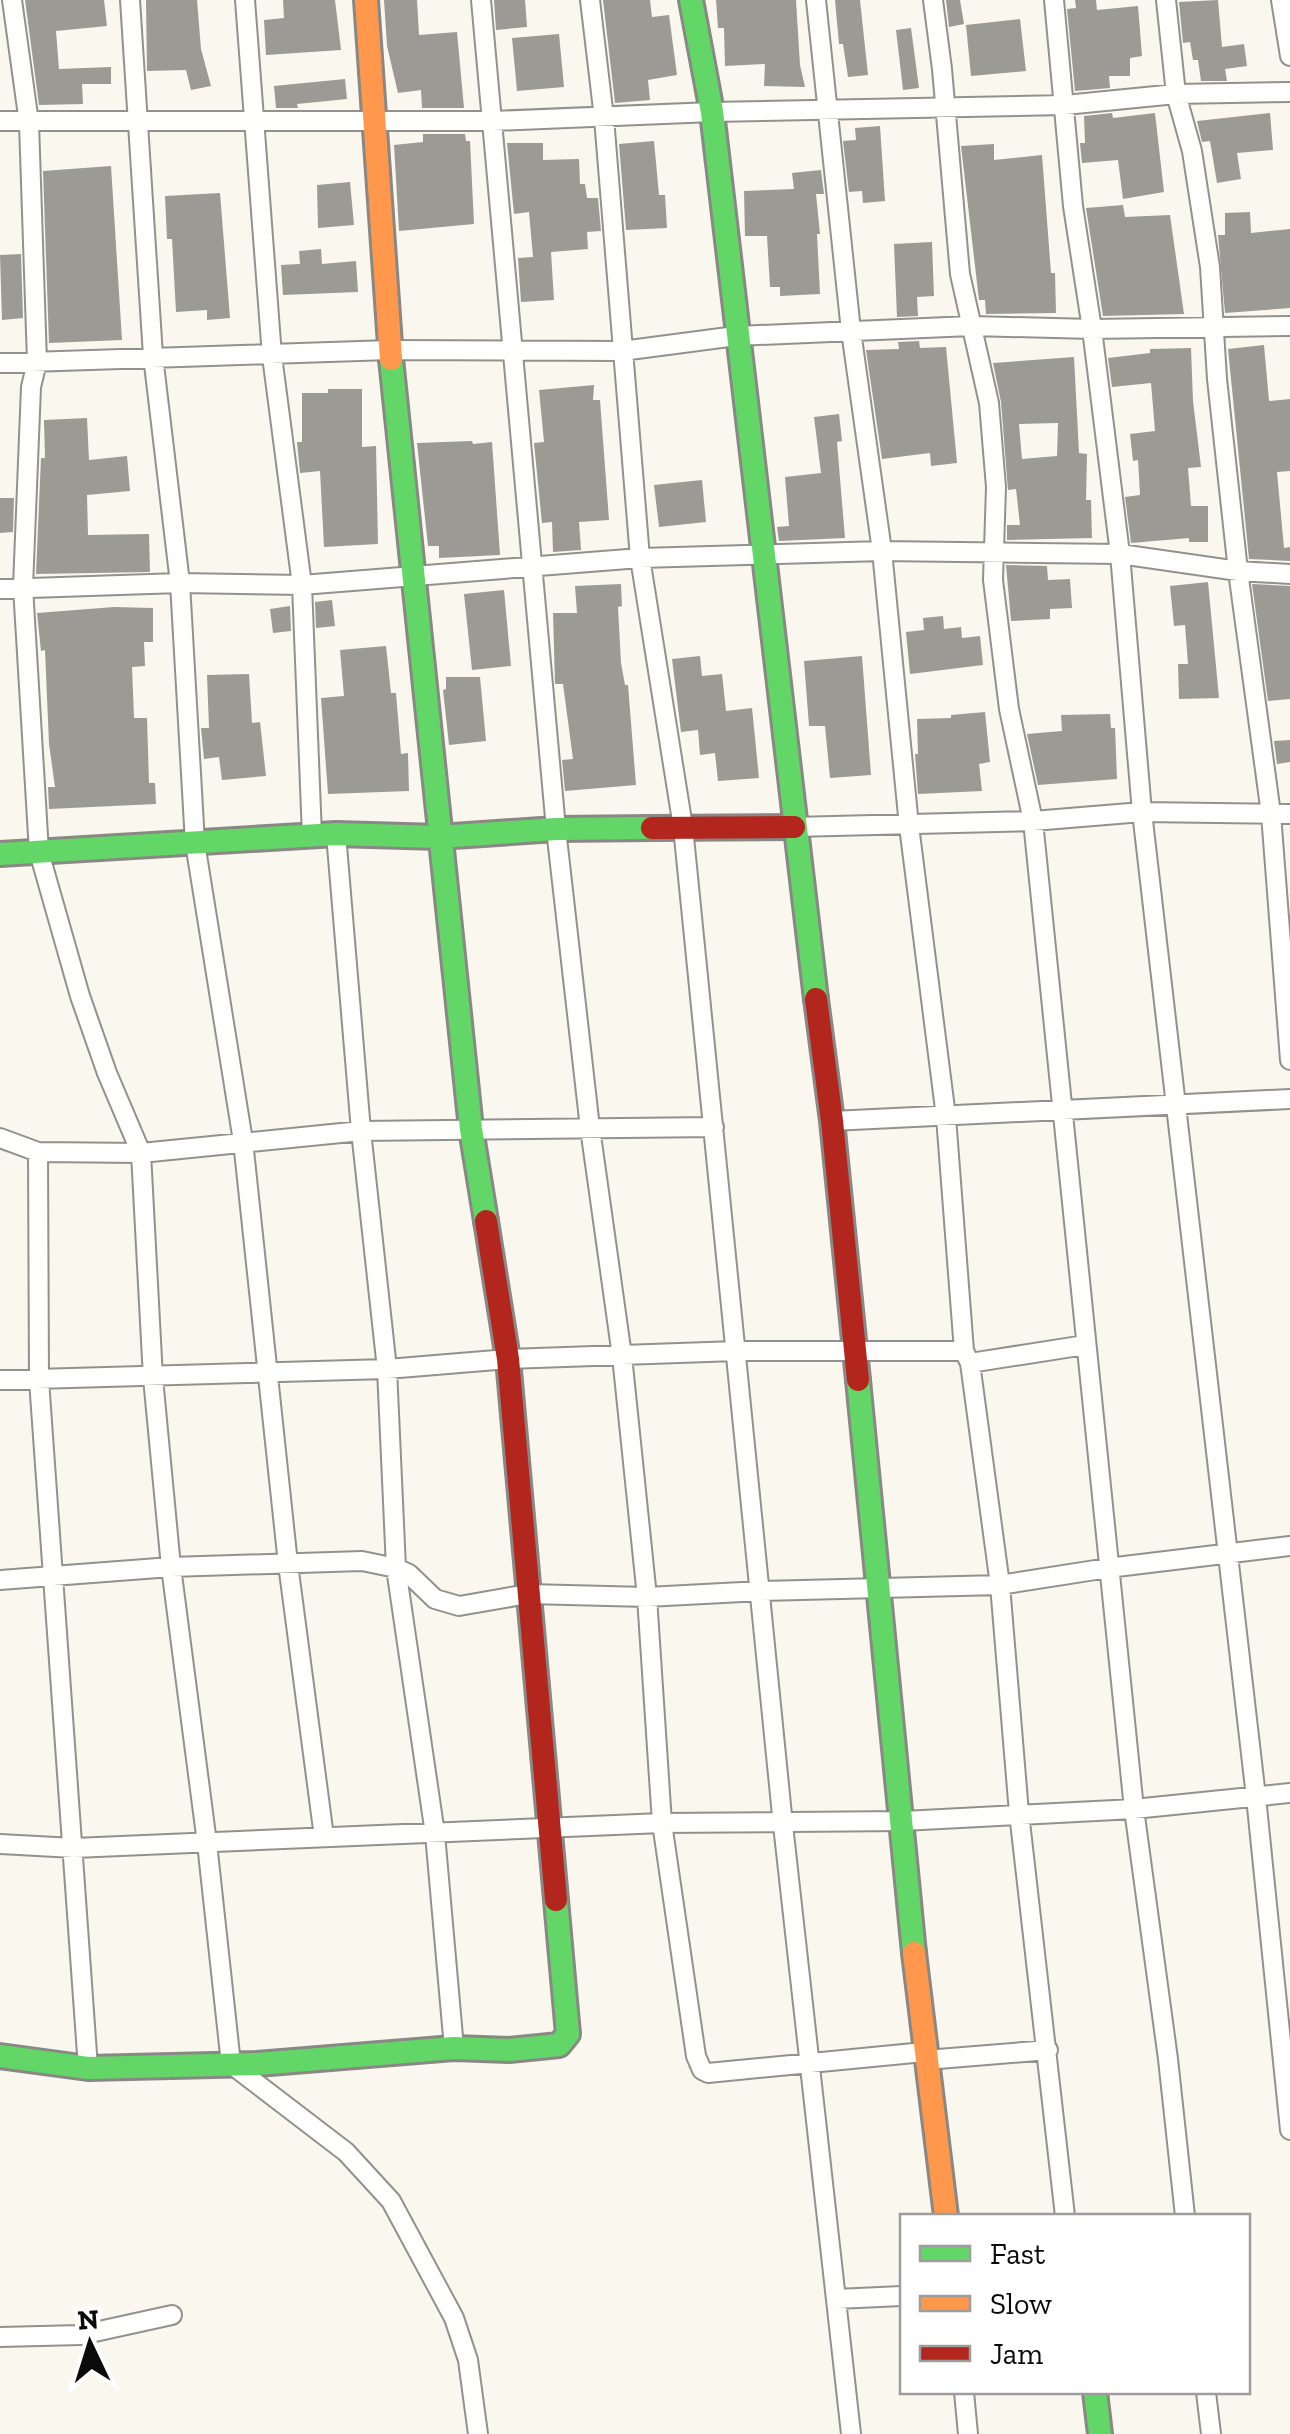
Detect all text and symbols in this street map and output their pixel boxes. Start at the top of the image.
legend [900,2214,1250,2394]
text: Fast [990,2236,1045,2272]
text: Slow [990,2286,1052,2322]
north arrow [40,2294,140,2394]
text: N [77,2302,100,2337]
text: Jam [990,2336,1043,2372]

